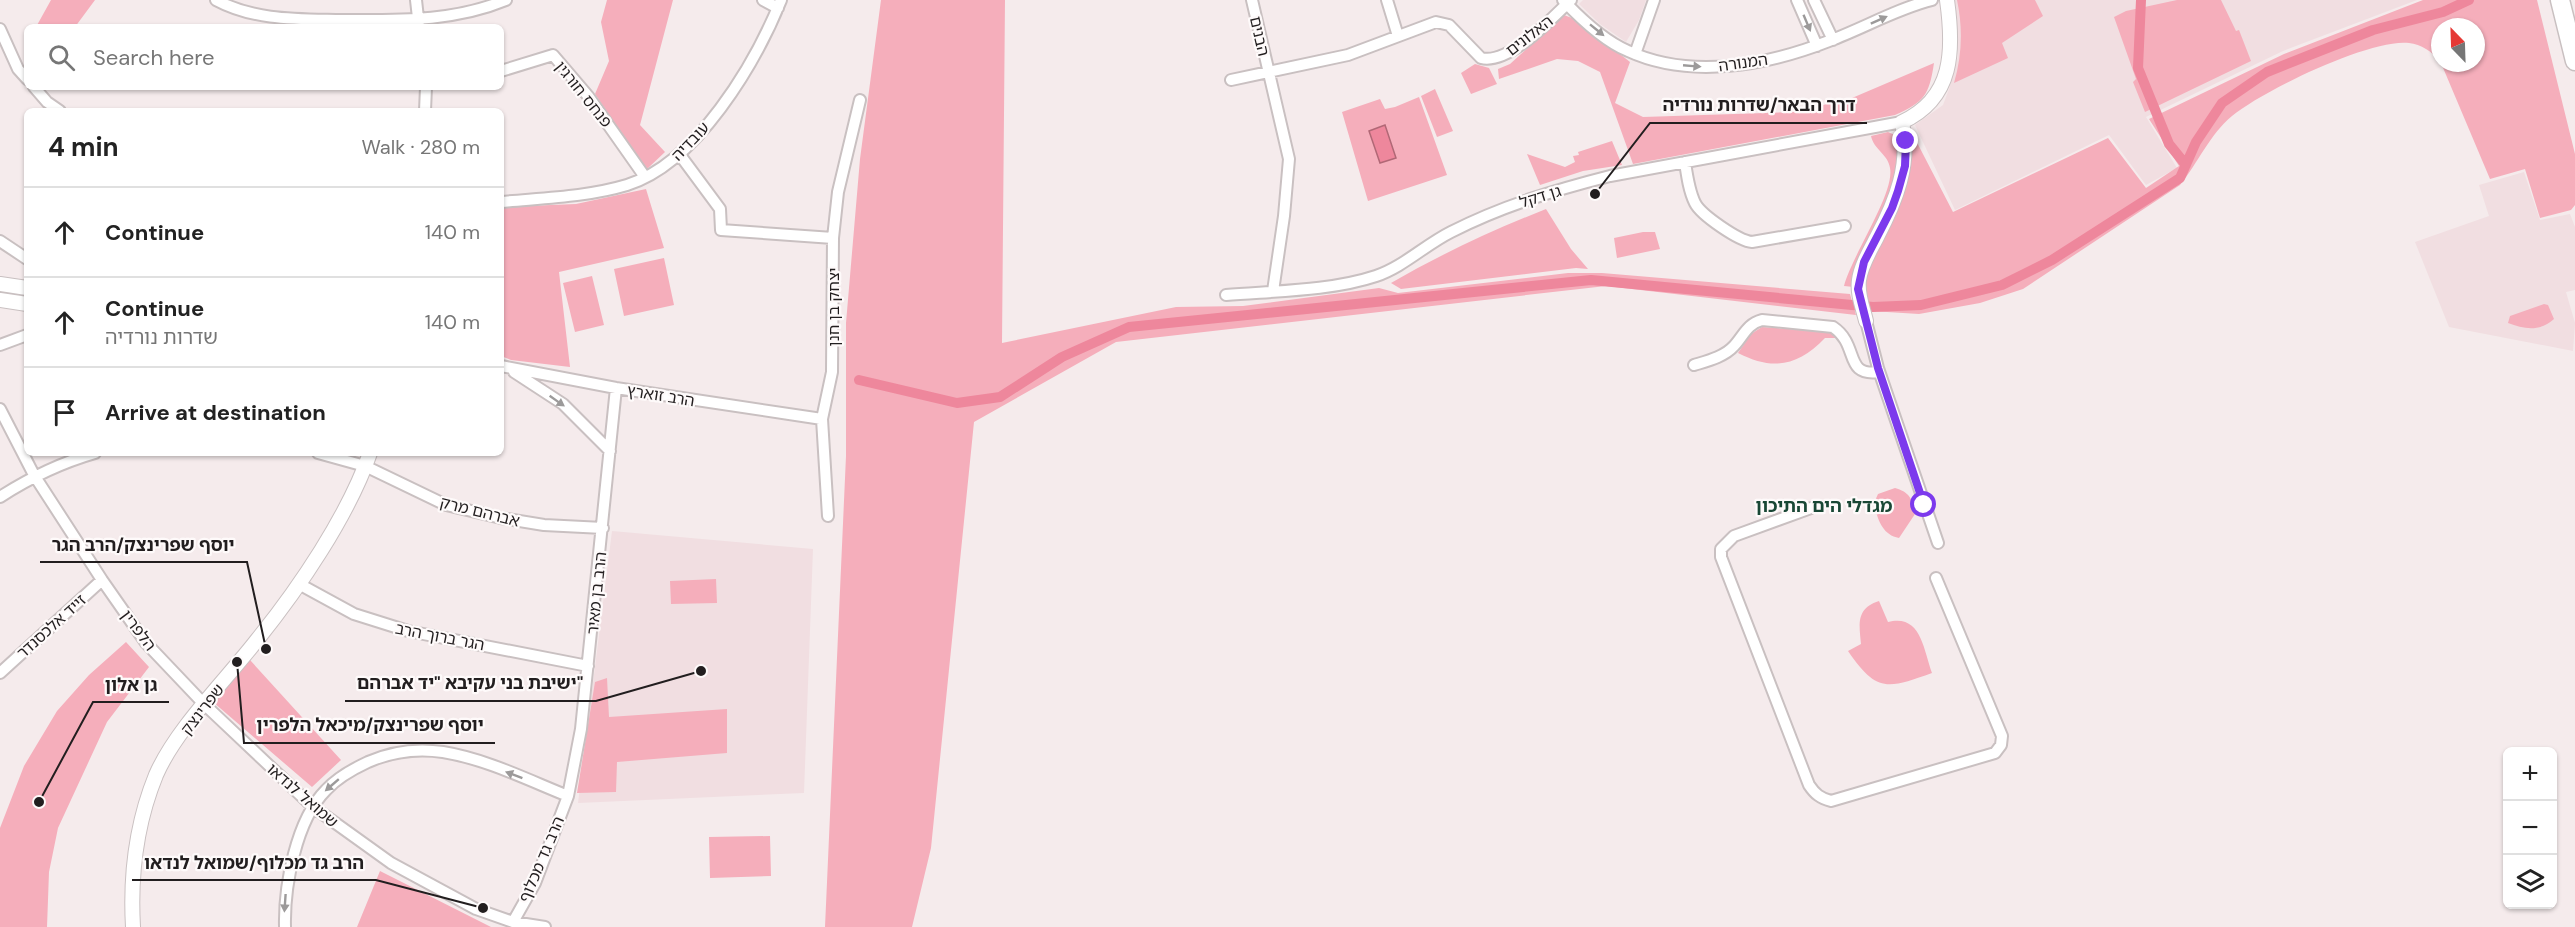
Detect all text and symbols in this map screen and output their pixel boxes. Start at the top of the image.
street label: האלונים [1501,10,1557,60]
street label: הבנים [1245,14,1274,58]
one-way arrow [1803,14,1812,32]
one-way arrow [1870,15,1888,24]
north arrow [2431,18,2485,72]
one-way arrow [1589,23,1605,36]
search box [24,24,504,90]
icon: search [45,41,78,74]
text: Search here [93,43,214,72]
street label: המנורה [1717,49,1769,76]
street label: פנחס חורגין [550,57,617,132]
one-way arrow [1682,61,1701,70]
callout: דרך הבאר/שדרות נורדיה [1650,87,1867,123]
text: דרך הבאר/שדרות נורדיה [1663,93,1855,117]
street label: עובדיה [667,117,714,165]
route end [1892,127,1918,153]
text: 4 min [48,130,119,164]
text: Walk · 280 m [361,134,480,160]
street label: גן דקל [1517,180,1564,213]
icon: ahead [48,216,81,249]
text: Continue [105,218,204,247]
text: 140 m [425,219,480,245]
street label: יצחק בן חנן [823,267,844,347]
text: Continue [105,294,204,323]
icon: ahead [48,306,81,339]
text: 140 m [425,309,480,335]
text: שדרות נורדיה [105,324,218,350]
street label: הרב זוארץ [626,380,696,411]
one-way arrow [549,395,565,407]
icon: arrive [48,396,81,429]
text: Arrive at destination [105,398,326,427]
street label: אברהם מרק [438,491,522,532]
route start [1910,491,1936,517]
district label: מגדלי הים התיכון [1756,494,1893,518]
callout: יוסף שפרינצק/הרב הגר [40,526,247,562]
text: יוסף שפרינצק/הרב הגר [52,533,234,557]
street label: הרב בן מאיר [582,551,611,635]
street label: זייד אלכסנדר [12,590,90,663]
street label: הלפרין [116,606,161,655]
street label: הגר ברוך הרב [393,618,486,655]
callout: ישיבת בני עקיבא "יד אברהם" [345,665,596,701]
callout: גן אלון [93,666,169,702]
text: ישיבת בני עקיבא "יד אברהם" [357,671,583,695]
text: גן אלון [105,673,157,697]
street label: שפרינצק [176,679,229,739]
callout: יוסף שפרינצק/מיכאל הלפרין [244,707,495,743]
text: יוסף שפרינצק/מיכאל הלפרין [256,713,484,737]
map controls [2503,747,2557,909]
button: + [2503,747,2557,801]
street label: שמואל לנדאו [263,759,343,832]
one-way arrow [505,770,523,779]
one-way arrow [325,778,340,791]
button: − [2503,801,2557,855]
street label: הרב גד מכלוף [514,813,569,905]
callout: הרב גד מכלוף/שמואל לנדאו [132,844,376,880]
text: הרב גד מכלוף/שמואל לנדאו [144,851,364,875]
button: layers [2503,855,2557,909]
one-way arrow [281,894,290,913]

